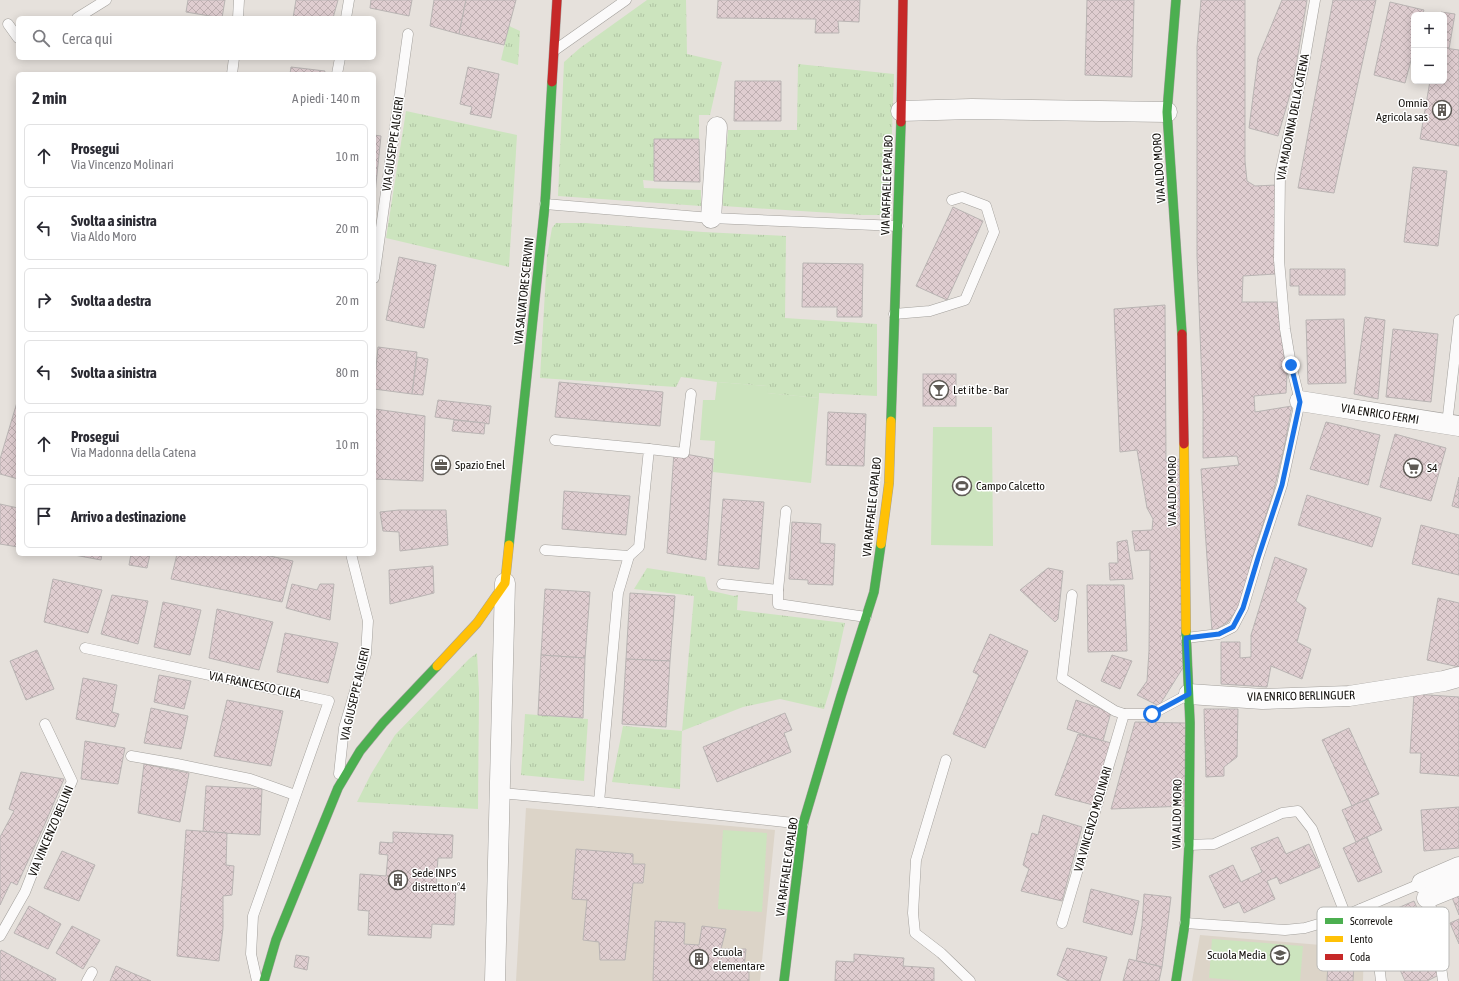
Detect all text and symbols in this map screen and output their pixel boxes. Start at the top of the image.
map controls [1411,12,1447,84]
button: + [1411,12,1447,48]
search box [16,16,376,60]
icon: search [30,27,52,49]
text: Cerca qui [62,30,112,47]
button: − [1411,48,1447,84]
street label: VIA MADONNA DELLA CATENA [1274,52,1312,181]
text: 2 min [32,88,67,108]
text: A piedi · 140 m [292,91,360,106]
street label: VIA GIUSEPPE ALGIERI [379,96,407,192]
place label: Omnia Agricola sas [1376,96,1428,124]
building icon: Omnia Agricola sas [1431,99,1453,121]
street label: VIA ALDO MORO [1150,132,1168,204]
street label: VIA RAFFAELE CAPALBO [878,135,896,235]
text: Prosegui [71,140,119,157]
icon: ahead [33,145,55,167]
text: 10 m [336,149,359,164]
text: Via Vincenzo Molinari [71,157,174,172]
text: Svolta a sinistra [71,212,157,229]
icon: left [33,217,55,239]
text: 20 m [336,221,359,236]
text: Via Aldo Moro [71,229,137,244]
street label: VIA SALVATORE SCERVINI [511,237,537,345]
icon: right [33,289,55,311]
text: Svolta a destra [71,292,151,309]
text: 20 m [336,293,359,308]
route end [1282,356,1300,374]
icon: left [33,361,55,383]
text: Svolta a sinistra [71,364,157,381]
text: 80 m [336,365,359,380]
bar icon: Let it be - Bar [928,379,950,401]
place label: Let it be - Bar [953,383,1009,397]
street label: VIA ENRICO FERMI [1340,401,1420,427]
text: Prosegui [71,428,119,445]
icon: ahead [33,433,55,455]
text: 10 m [336,437,359,452]
text: Via Madonna della Catena [71,445,196,460]
office icon: Spazio Enel [430,454,452,476]
street label: VIA ALDO MORO [1165,456,1179,526]
street label: VIA RAFFAELE CAPALBO [860,457,884,557]
supermarket icon: S4 [1402,457,1424,479]
place label: Spazio Enel [455,458,506,472]
place label: S4 [1427,461,1438,475]
sports icon: Campo Calcetto [951,475,973,497]
place label: Campo Calcetto [976,479,1045,493]
icon: arrive [33,505,55,527]
text: Arrivo a destinazione [71,508,186,525]
street label: VIA GIUSEPPE ALGIERI [337,646,373,742]
street label: VIA FRANCESCO CILEA [208,668,302,702]
street label: VIA ENRICO BERLINGUER [1247,688,1355,704]
route start [1143,705,1161,723]
street label: VIA VINCENZO MOLINARI [1071,765,1115,873]
street label: VIA ALDO MORO [1169,779,1185,849]
street label: VIA VINCENZO BELLINI [26,783,76,879]
street label: VIA RAFFAELE CAPALBO [773,816,801,918]
place label: Sede INPS distretto n°4 [412,866,466,894]
building icon: Sede INPS distretto n°4 [387,869,409,891]
legend [1317,907,1449,971]
text: Scorrevole [1350,915,1393,927]
text: Lento [1350,933,1373,945]
school or university icon: Scuola Media [1269,944,1291,966]
place label: Scuola elementare [713,945,765,973]
building icon: Scuola elementare [688,948,710,970]
place label: Scuola Media [1207,948,1266,962]
text: Coda [1350,951,1370,963]

